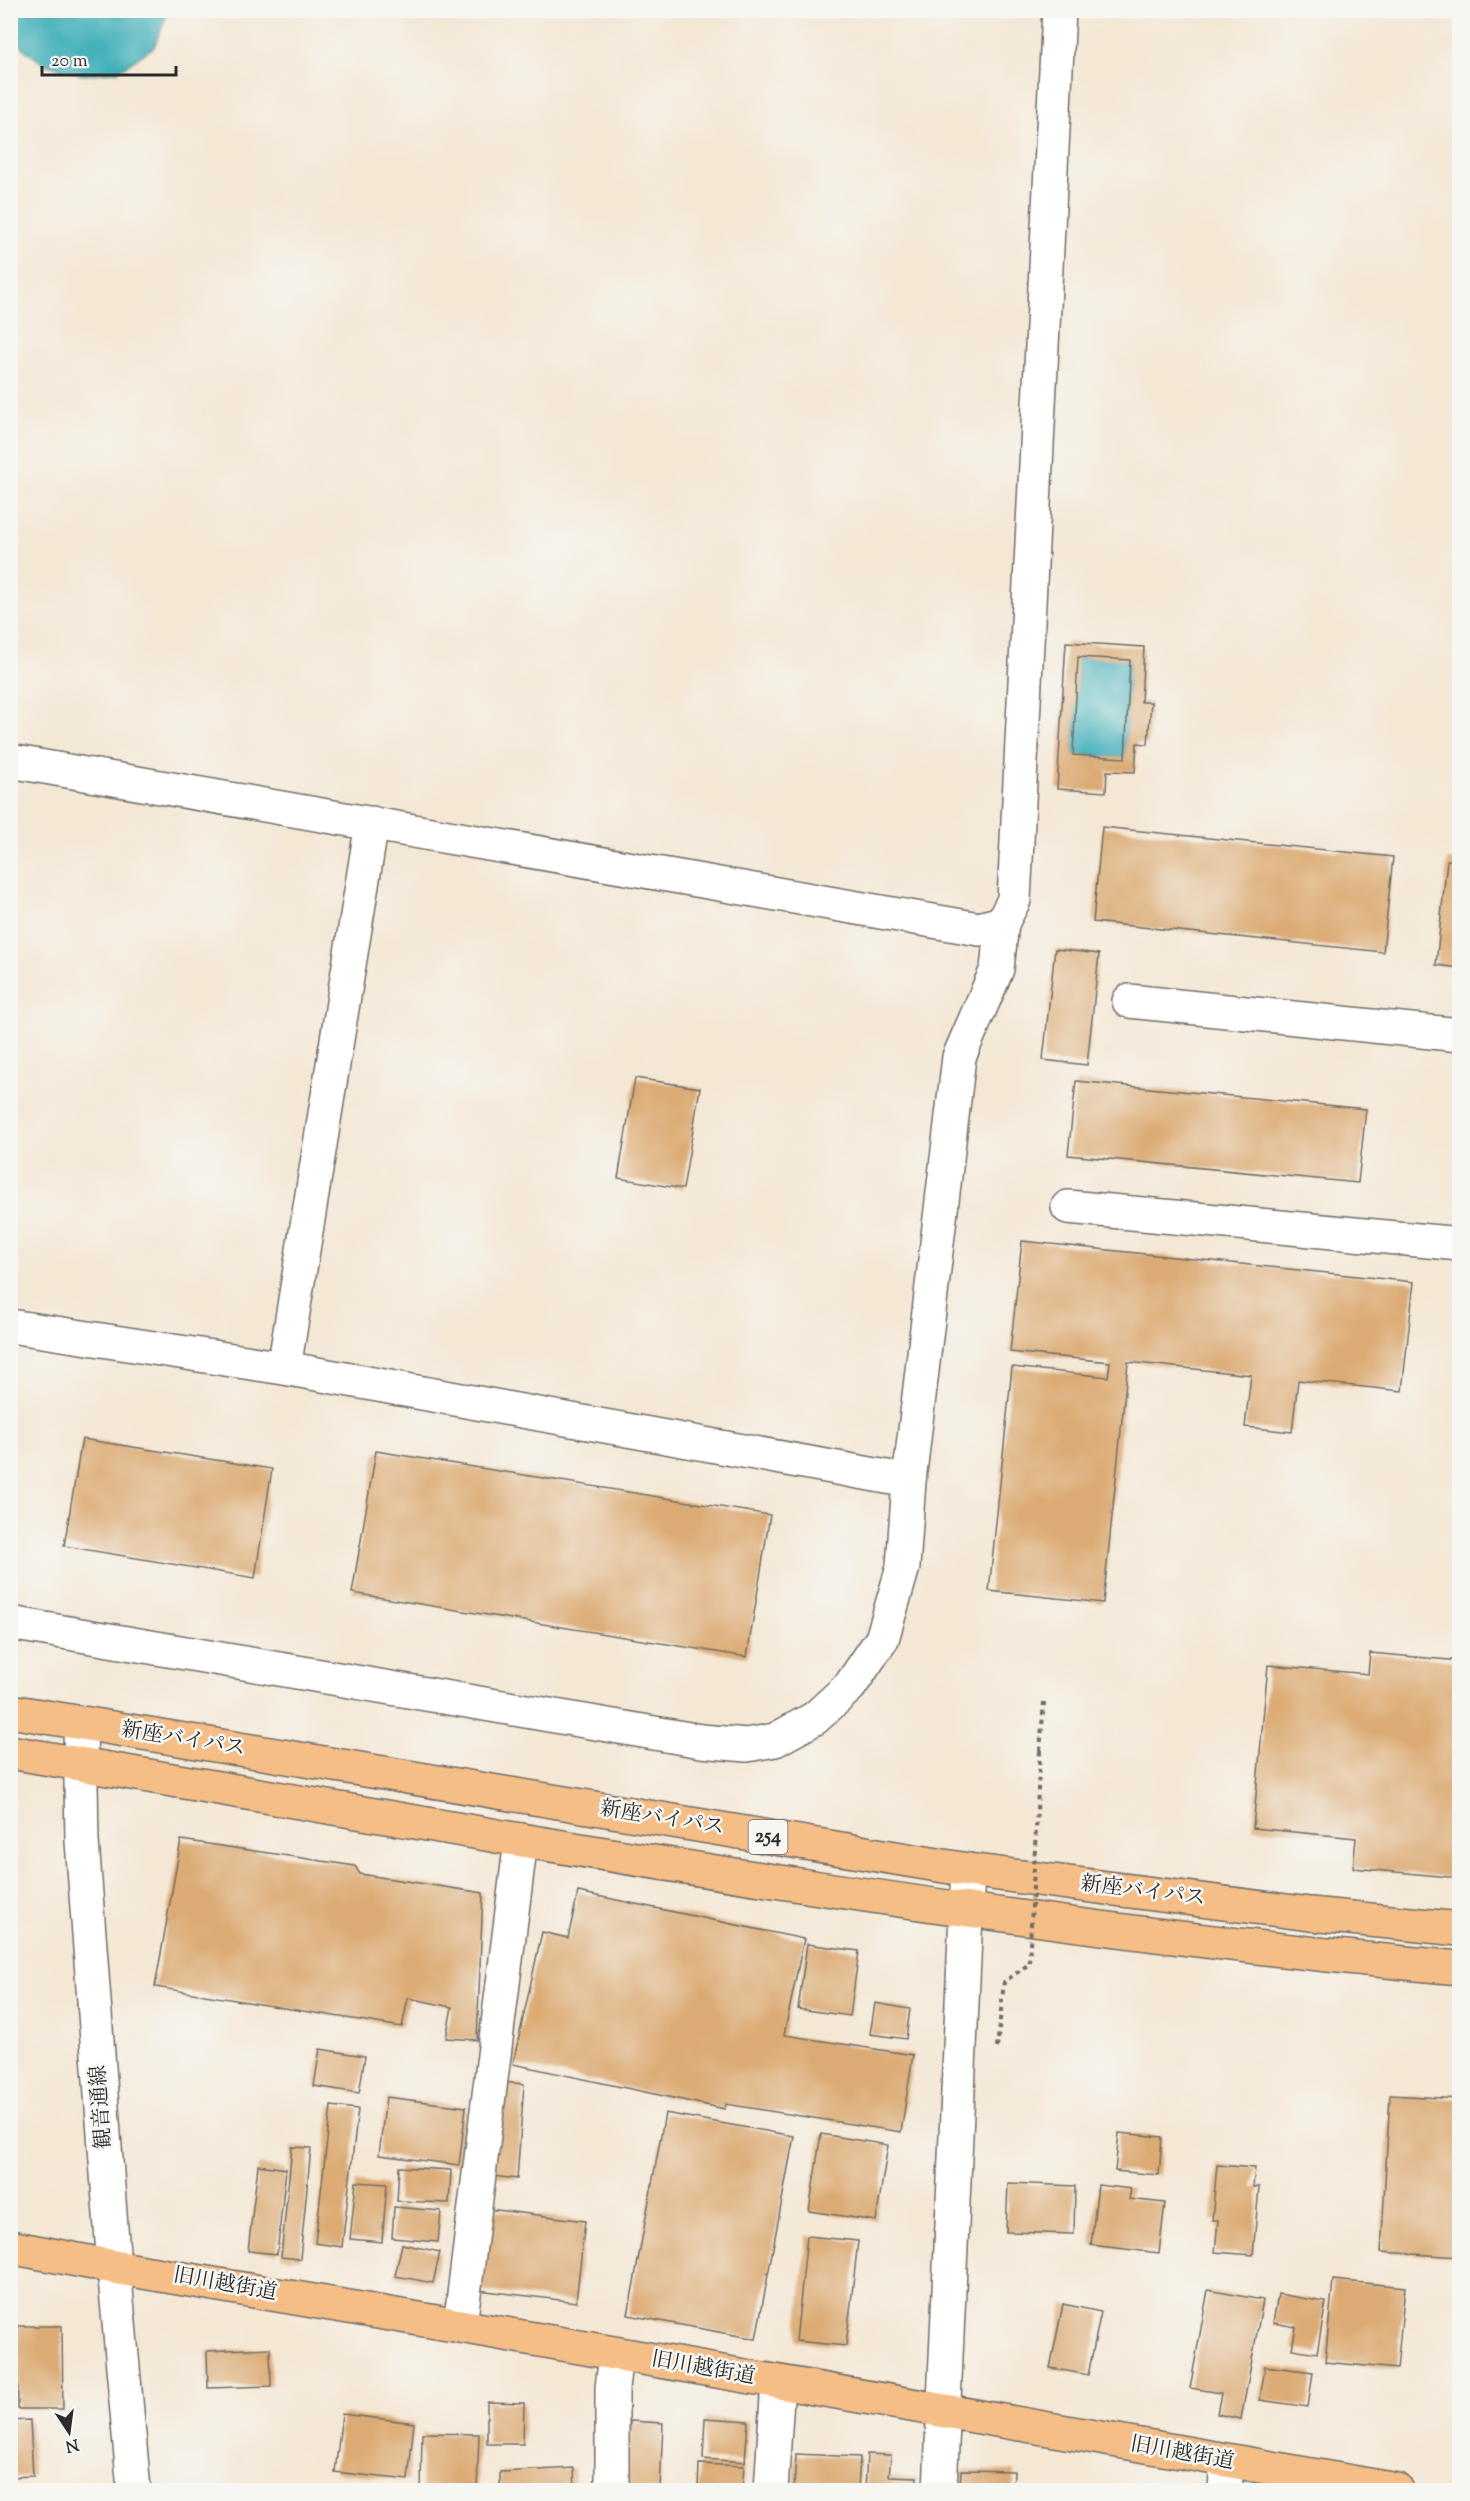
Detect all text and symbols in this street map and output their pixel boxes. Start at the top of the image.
scale bar [42,39,176,77]
text: 20 m [51,49,88,75]
street label: 新座バイパス [119,1715,247,1765]
street label: 新座バイパス [598,1794,726,1844]
road number: 254 [748,1820,788,1854]
street label: 新座バイパス [1079,1869,1207,1915]
street label: 観音通線 [84,2064,120,2150]
street label: 旧川越街道 [171,2261,279,2309]
street label: 旧川越街道 [649,2345,757,2393]
north arrow [39,2402,99,2462]
street label: 旧川越街道 [1128,2430,1236,2478]
text: N [63,2432,81,2457]

